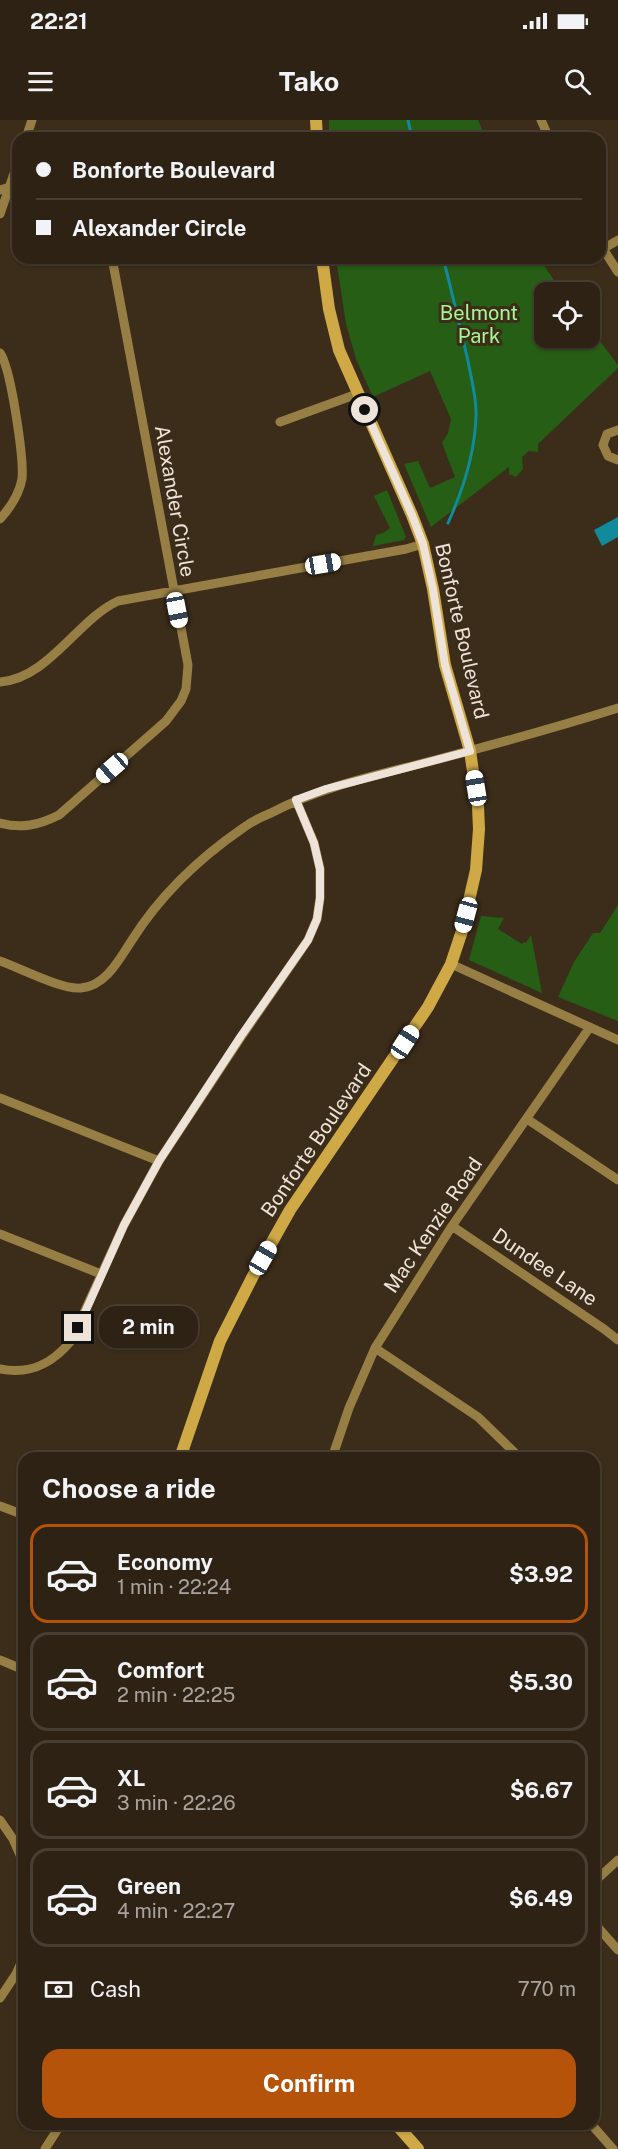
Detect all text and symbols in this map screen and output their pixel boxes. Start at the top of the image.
text: 22:21 [30,8,88,34]
icon: menu [24,65,57,98]
text: Tako [279,65,339,97]
icon: search [561,65,594,98]
text: Bonforte Boulevard [72,157,275,183]
text: Alexander Circle [72,215,246,241]
map controls [534,282,600,348]
button: locate [534,282,600,348]
park label: Belmont Park [440,301,518,348]
route start [351,396,378,423]
street label: Alexander Circle [150,423,200,579]
street label: Bonforte Boulevard [430,541,494,721]
car [304,552,342,576]
car [165,591,189,629]
car [93,749,131,787]
car [464,769,488,807]
car [453,895,479,935]
car [388,1022,422,1062]
street label: Bonforte Boulevard [256,1059,376,1221]
street label: Mac Kenzie Road [379,1153,487,1297]
street label: Dundee Lane [488,1223,602,1311]
car [246,1238,280,1278]
callout: 2 min [99,1307,198,1349]
route end [64,1314,91,1341]
text: 2 min [122,1315,175,1339]
text: Choose a ride [42,1472,216,1504]
icon: car [45,1547,99,1601]
text: Economy [117,1549,213,1575]
text: $3.92 [509,1561,573,1587]
text: 1 min · 22:24 [117,1575,231,1599]
icon: car [45,1655,99,1709]
text: Comfort [117,1657,204,1683]
text: $5.30 [509,1669,573,1695]
text: 2 min · 22:25 [117,1683,235,1707]
icon: car [45,1763,99,1817]
text: XL [117,1765,145,1791]
text: $6.67 [510,1777,573,1803]
text: 3 min · 22:26 [117,1791,236,1815]
icon: car [45,1871,99,1925]
text: Green [117,1873,181,1899]
text: $6.49 [509,1885,573,1911]
text: 4 min · 22:27 [117,1899,235,1923]
icon: cash [42,1973,75,2006]
text: Cash [90,1976,141,2002]
text: 770 m [518,1977,576,2001]
button: Confirm [42,2049,576,2118]

